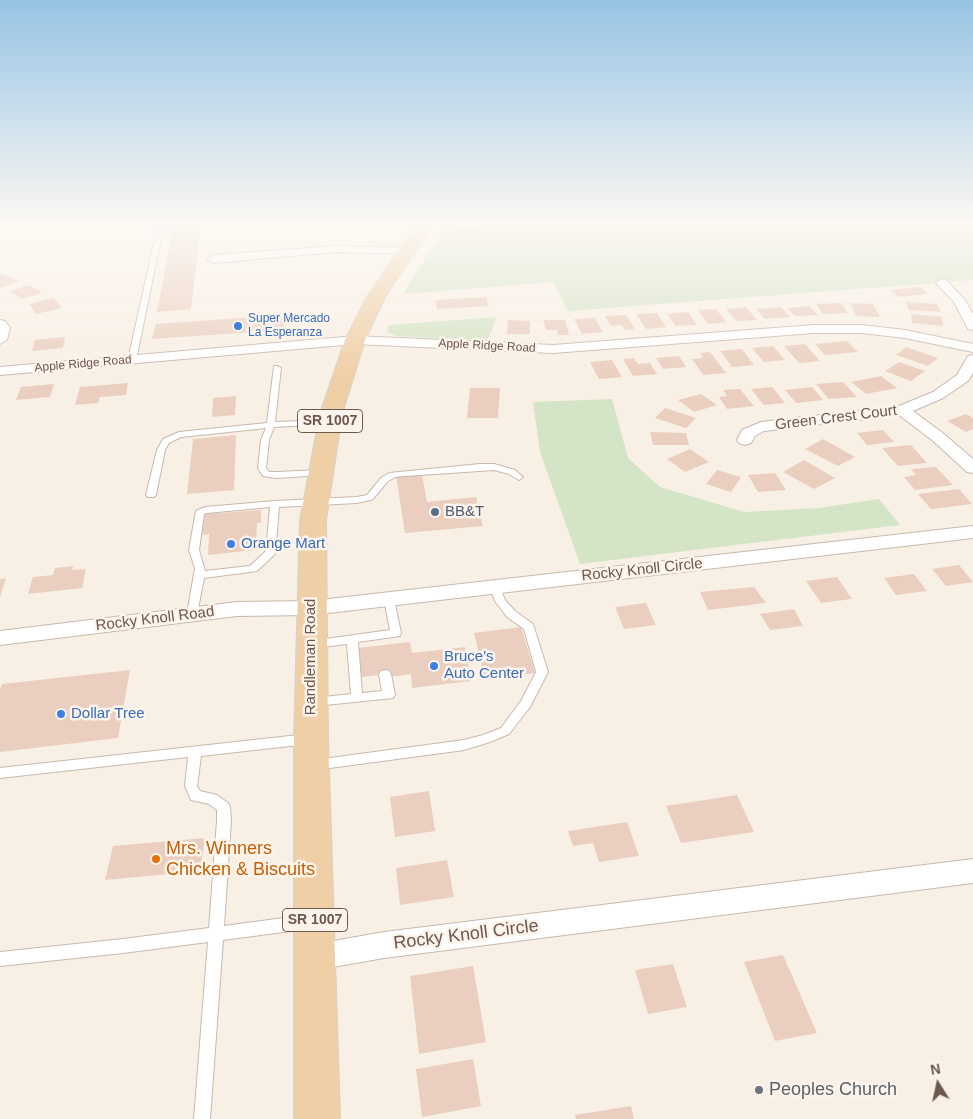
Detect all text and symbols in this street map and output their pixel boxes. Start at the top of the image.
place label: Super Mercado La Esperanza [248,312,330,340]
marker: Super Mercado La Esperanza [232,320,244,332]
street label: Apple Ridge Road [438,336,536,356]
street label: Apple Ridge Road [34,353,132,375]
street label: Green Crest Court [774,402,898,434]
road number: SR 1007 [298,410,362,432]
place label: BB&T [445,503,484,521]
marker: BB&T [429,506,441,518]
place label: Orange Mart [241,535,325,553]
marker: Orange Mart [225,538,237,550]
street label: Rocky Knoll Circle [581,555,703,585]
street label: Randleman Road [302,599,320,715]
street label: Rocky Knoll Road [95,603,215,635]
place label: Bruce's Auto Center [444,648,524,683]
marker: Bruce's Auto Center [428,660,440,672]
place label: Dollar Tree [71,705,145,723]
marker: Dollar Tree [55,708,67,720]
place label: Mrs. Winners Chicken & Biscuits [166,838,315,881]
marker: Mrs. Winners Chicken & Biscuits [150,853,162,865]
road number: SR 1007 [282,908,348,932]
street label: Rocky Knoll Circle [392,915,540,955]
north arrow [913,1059,963,1109]
text: N [929,1060,942,1078]
place label: Peoples Church [769,1079,897,1101]
marker: Peoples Church [753,1084,765,1096]

